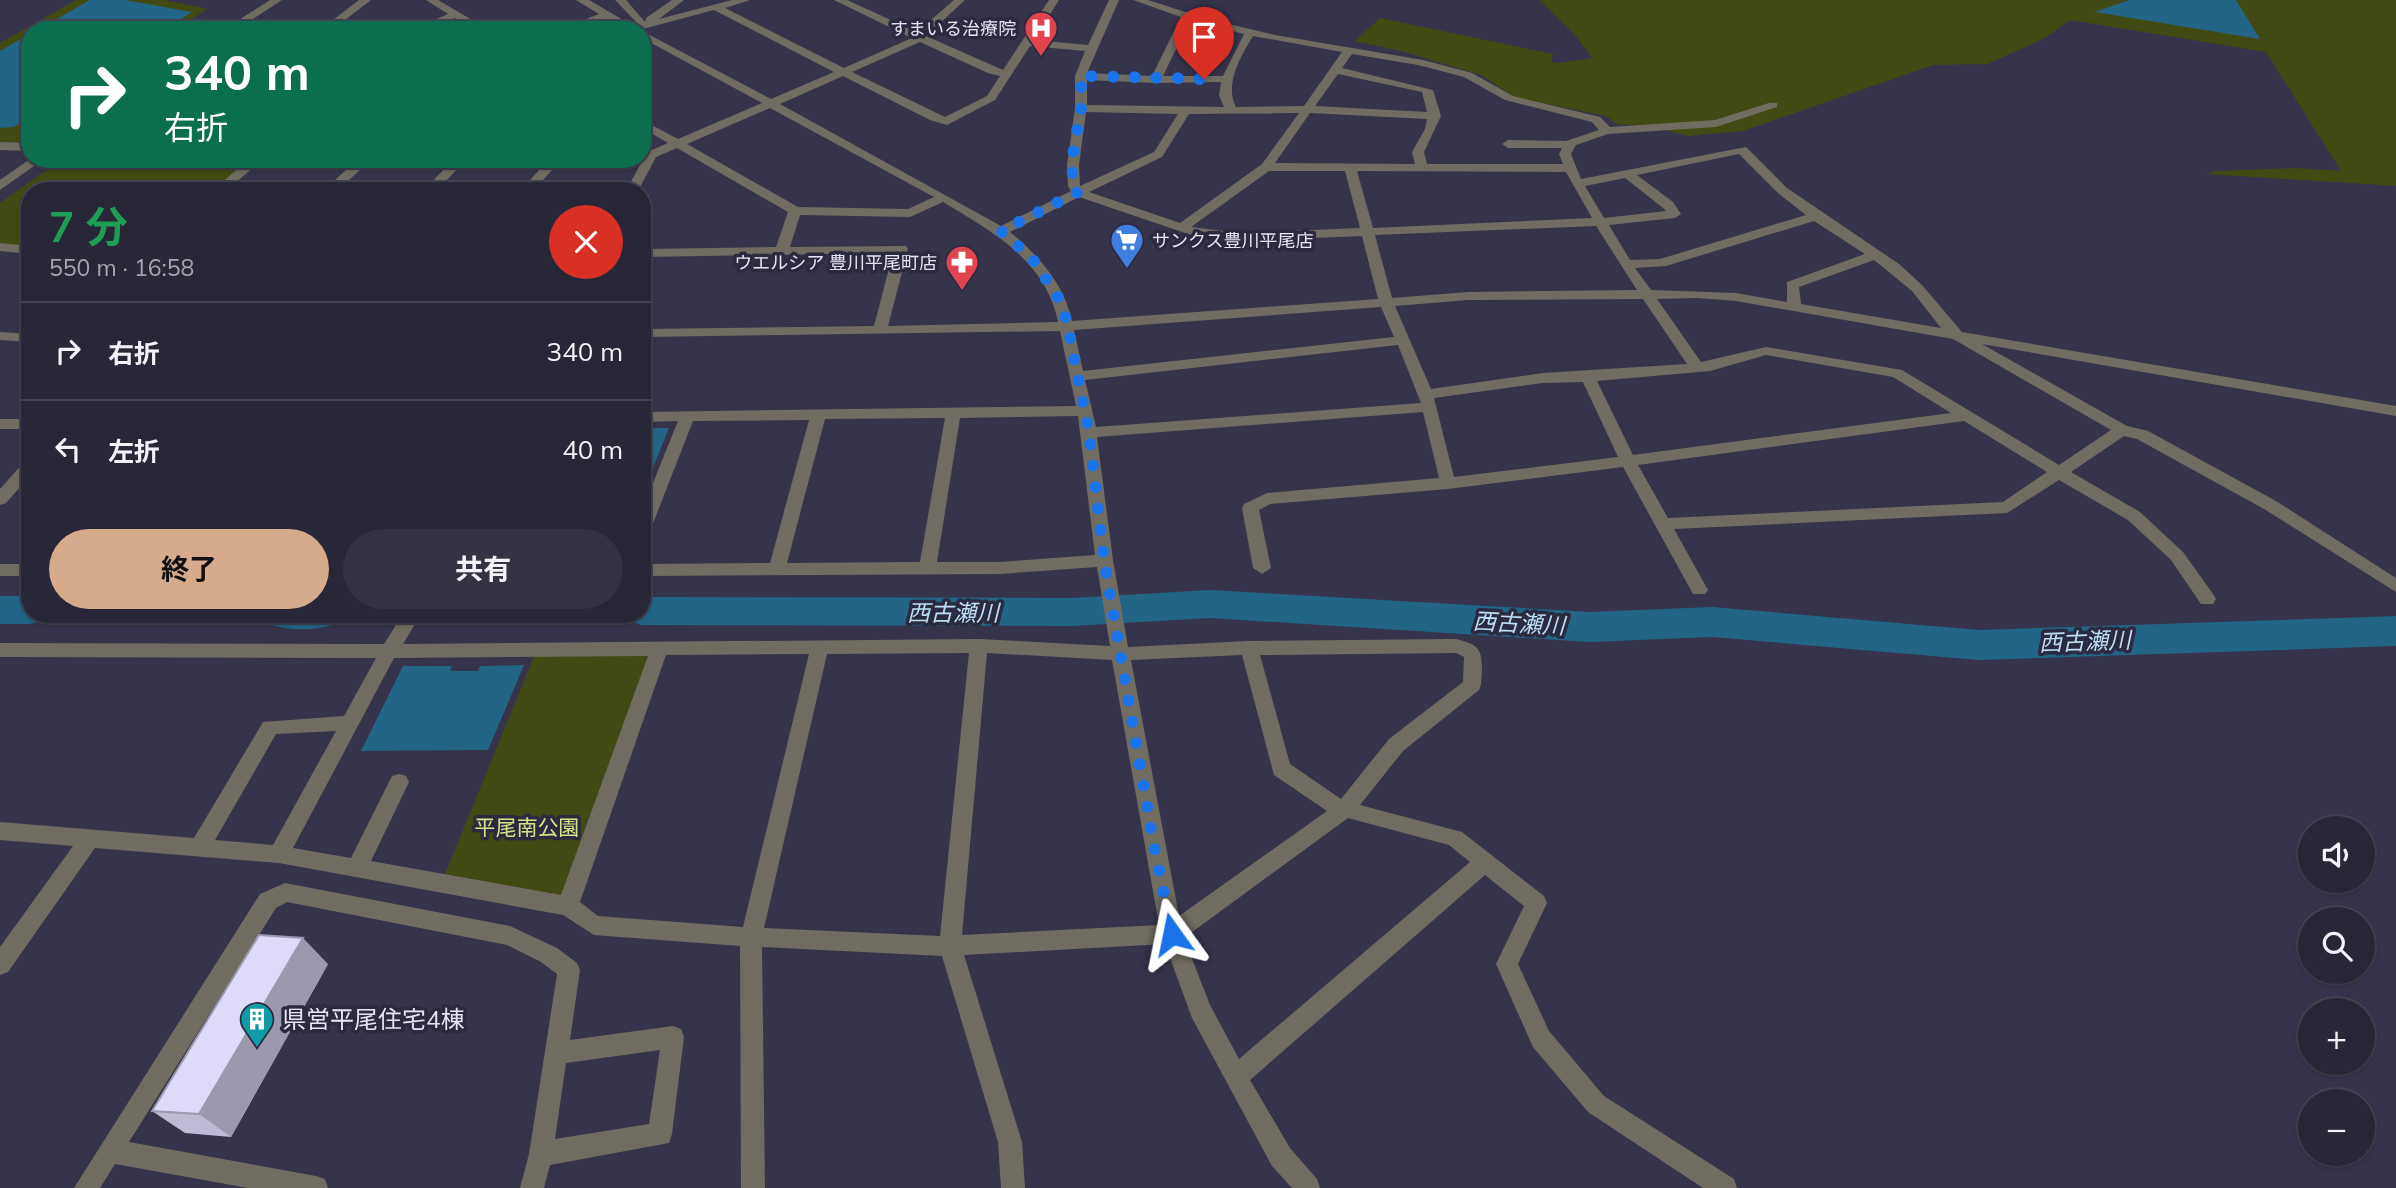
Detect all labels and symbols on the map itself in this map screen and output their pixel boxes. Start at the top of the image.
pin [1174,7,1234,79]
hospital icon: すまいる治療院 [1022,9,1060,58]
place label: すまいる治療院 [890,17,1016,40]
supermarket icon: サンクス豊川平尾店 [1108,221,1146,270]
place label: サンクス豊川平尾店 [1152,229,1313,252]
pharmacy icon: ウエルシア 豊川平尾町店 [943,243,981,292]
place label: ウエルシア 豊川平尾町店 [734,251,937,274]
water label: 西古瀬川 [907,598,1002,627]
water label: 西古瀬川 [1472,606,1569,640]
water label: 西古瀬川 [2039,625,2134,657]
park label: 平尾南公園 [475,814,580,840]
position arrow [1135,897,1209,971]
building icon: 県営平尾住宅4棟 [238,1000,276,1049]
place label: 県営平尾住宅4棟 [282,1004,464,1034]

